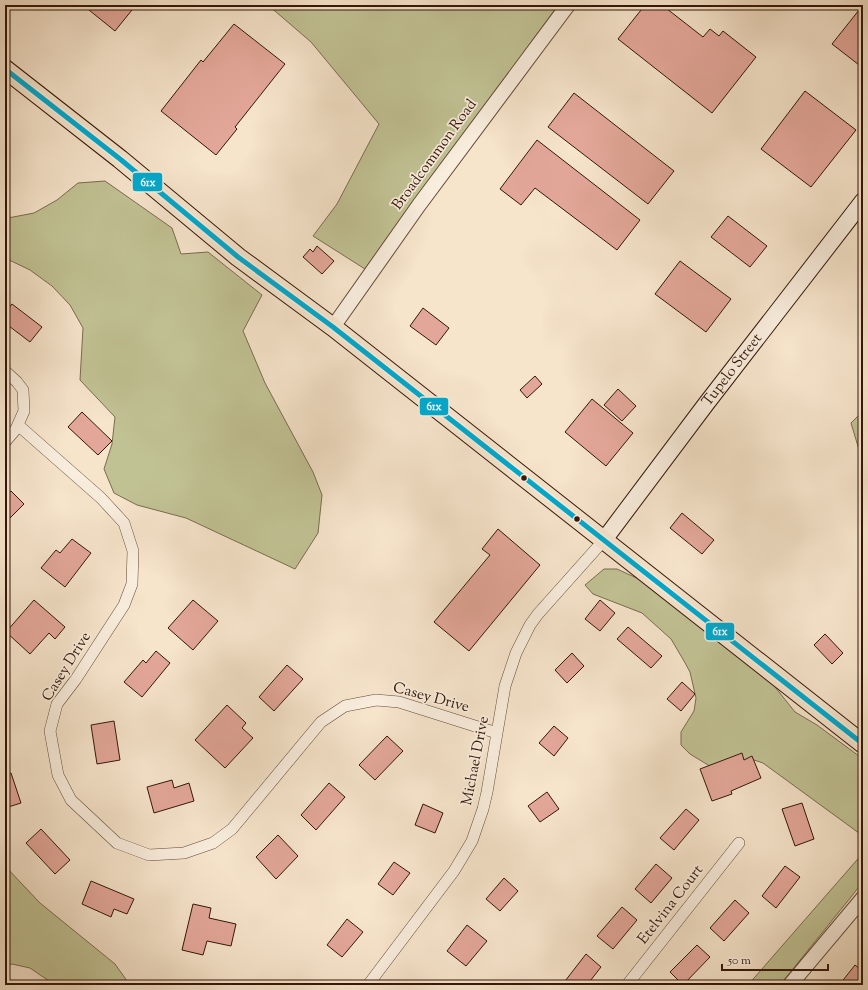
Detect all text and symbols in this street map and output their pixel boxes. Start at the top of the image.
street label: Broadcommon Road [388,95,483,215]
line badge: 61x [132,172,163,192]
text: 61x [140,175,156,191]
street label: Tupelo Street [697,329,767,411]
line badge: 61x [419,397,449,416]
text: 61x [426,399,442,415]
unlabelled marker [519,473,529,483]
unlabelled marker [572,514,582,524]
line badge: 61x [705,622,735,641]
text: 61x [712,624,728,640]
street label: Casey Drive [37,628,97,706]
street label: Casey Drive [391,678,471,718]
street label: Michael Drive [457,715,495,807]
street label: Etelvina Court [633,861,709,949]
scale bar [722,946,828,972]
text: 50 m [727,952,751,970]

